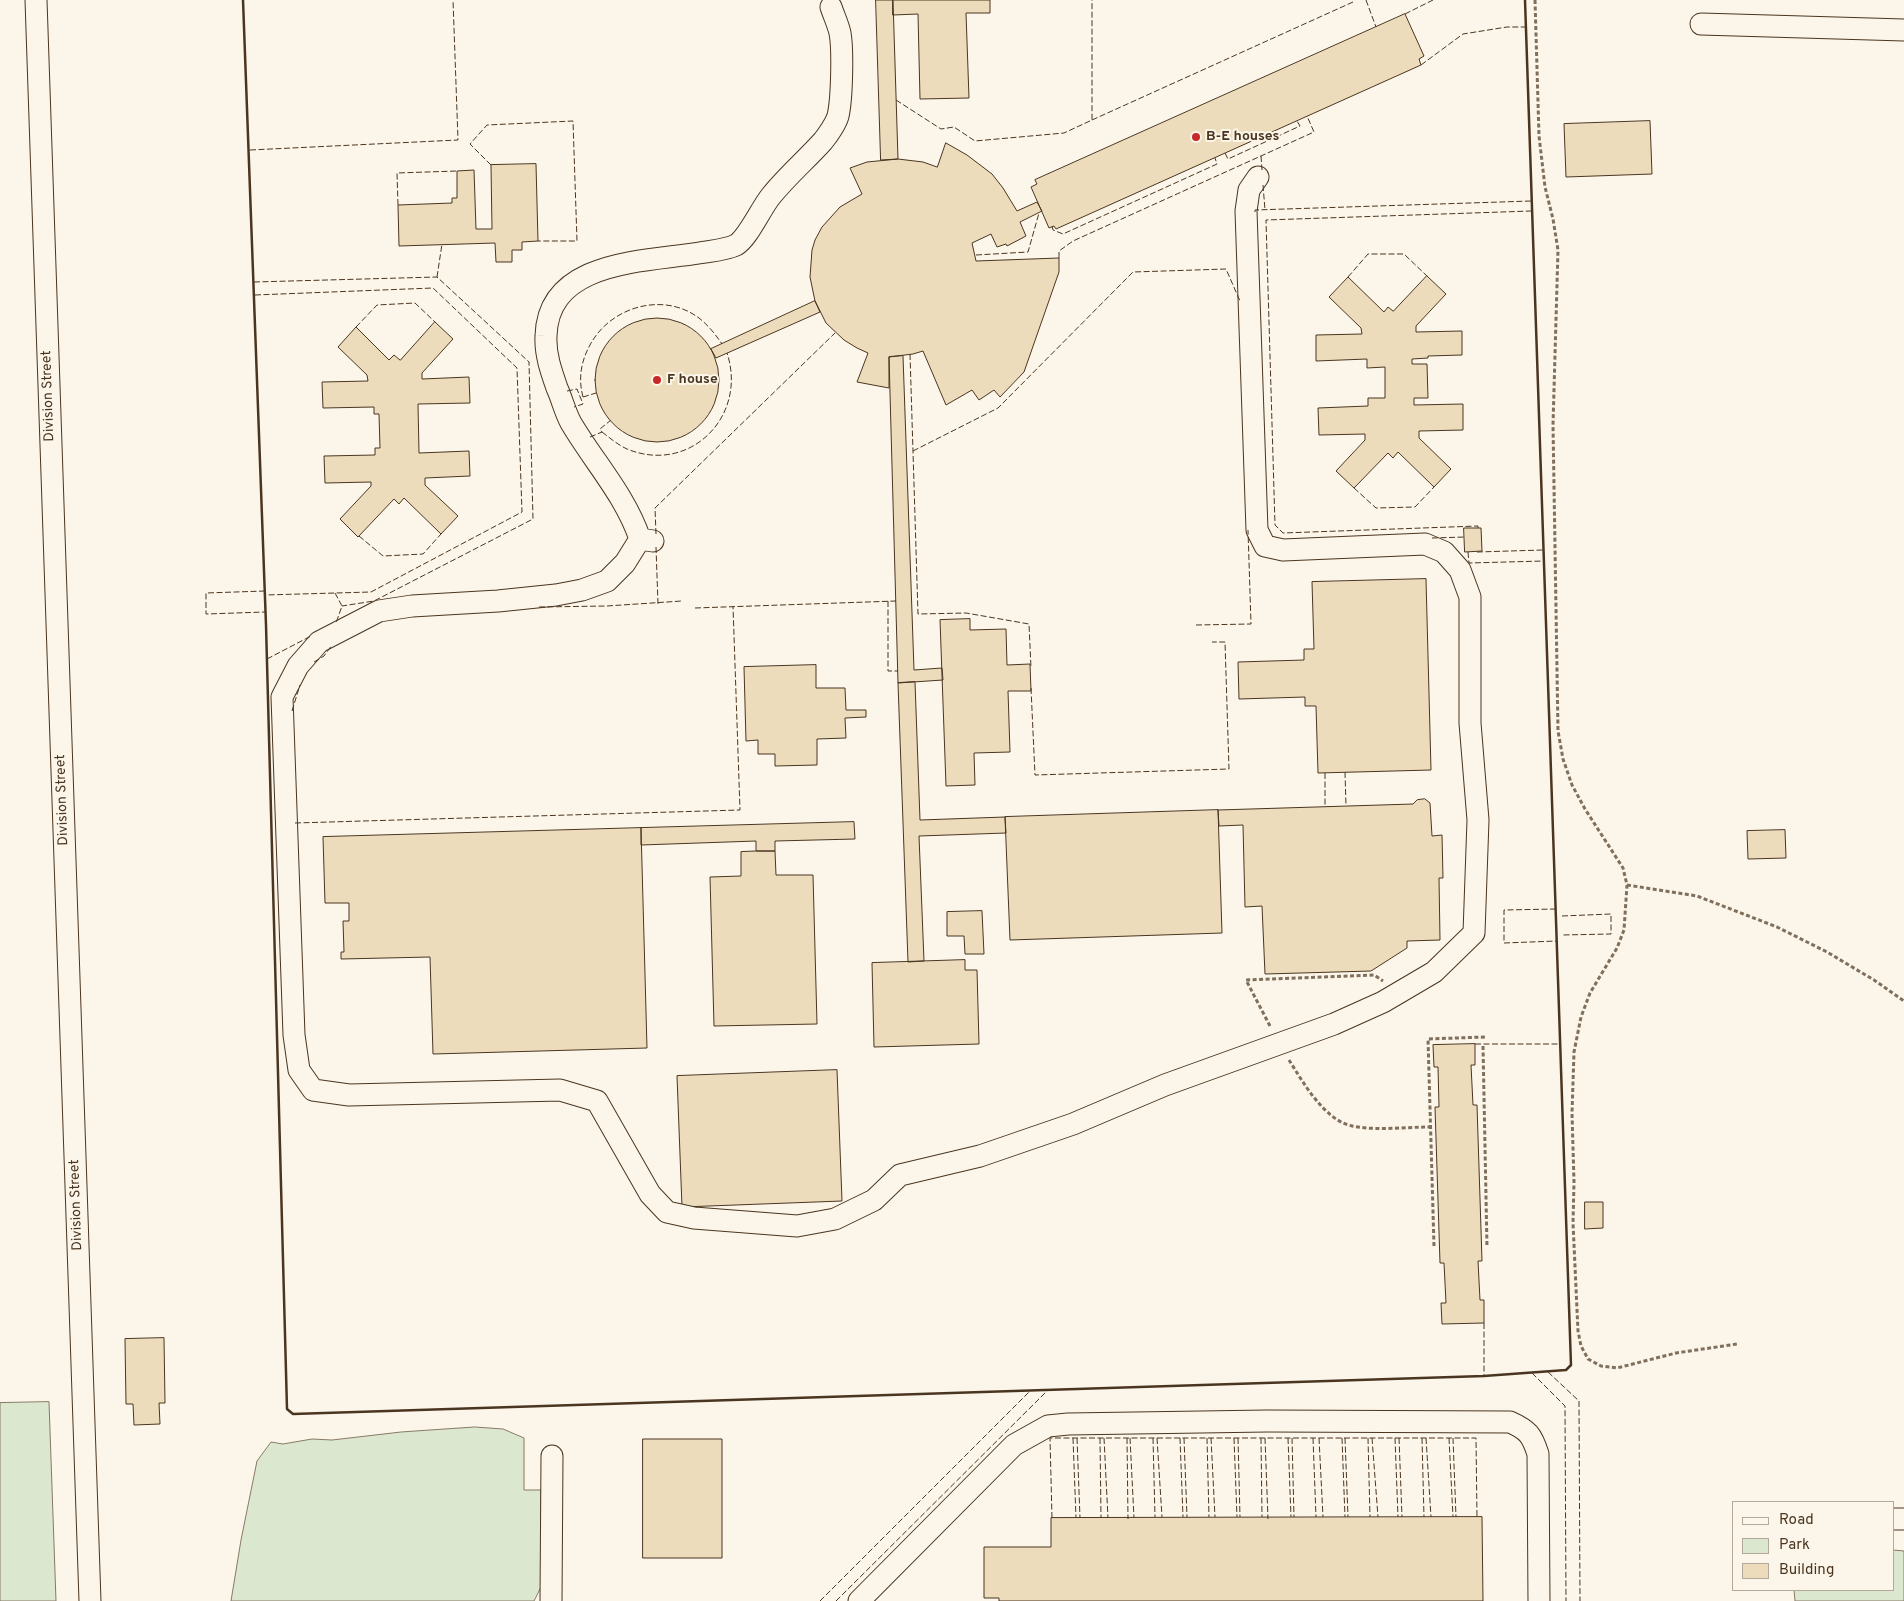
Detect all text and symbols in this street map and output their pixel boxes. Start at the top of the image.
place label: B-E houses [1206,129,1279,145]
marker: B-E houses [1190,131,1202,143]
street label: Division Street [39,350,59,442]
place label: F house [667,372,718,388]
marker: F house [651,374,663,386]
street label: Division Street [53,754,73,846]
street label: Division Street [67,1159,87,1251]
legend [1732,1501,1894,1591]
text: Road [1779,1511,1814,1530]
text: Park [1779,1536,1810,1555]
text: Building [1779,1561,1834,1580]

